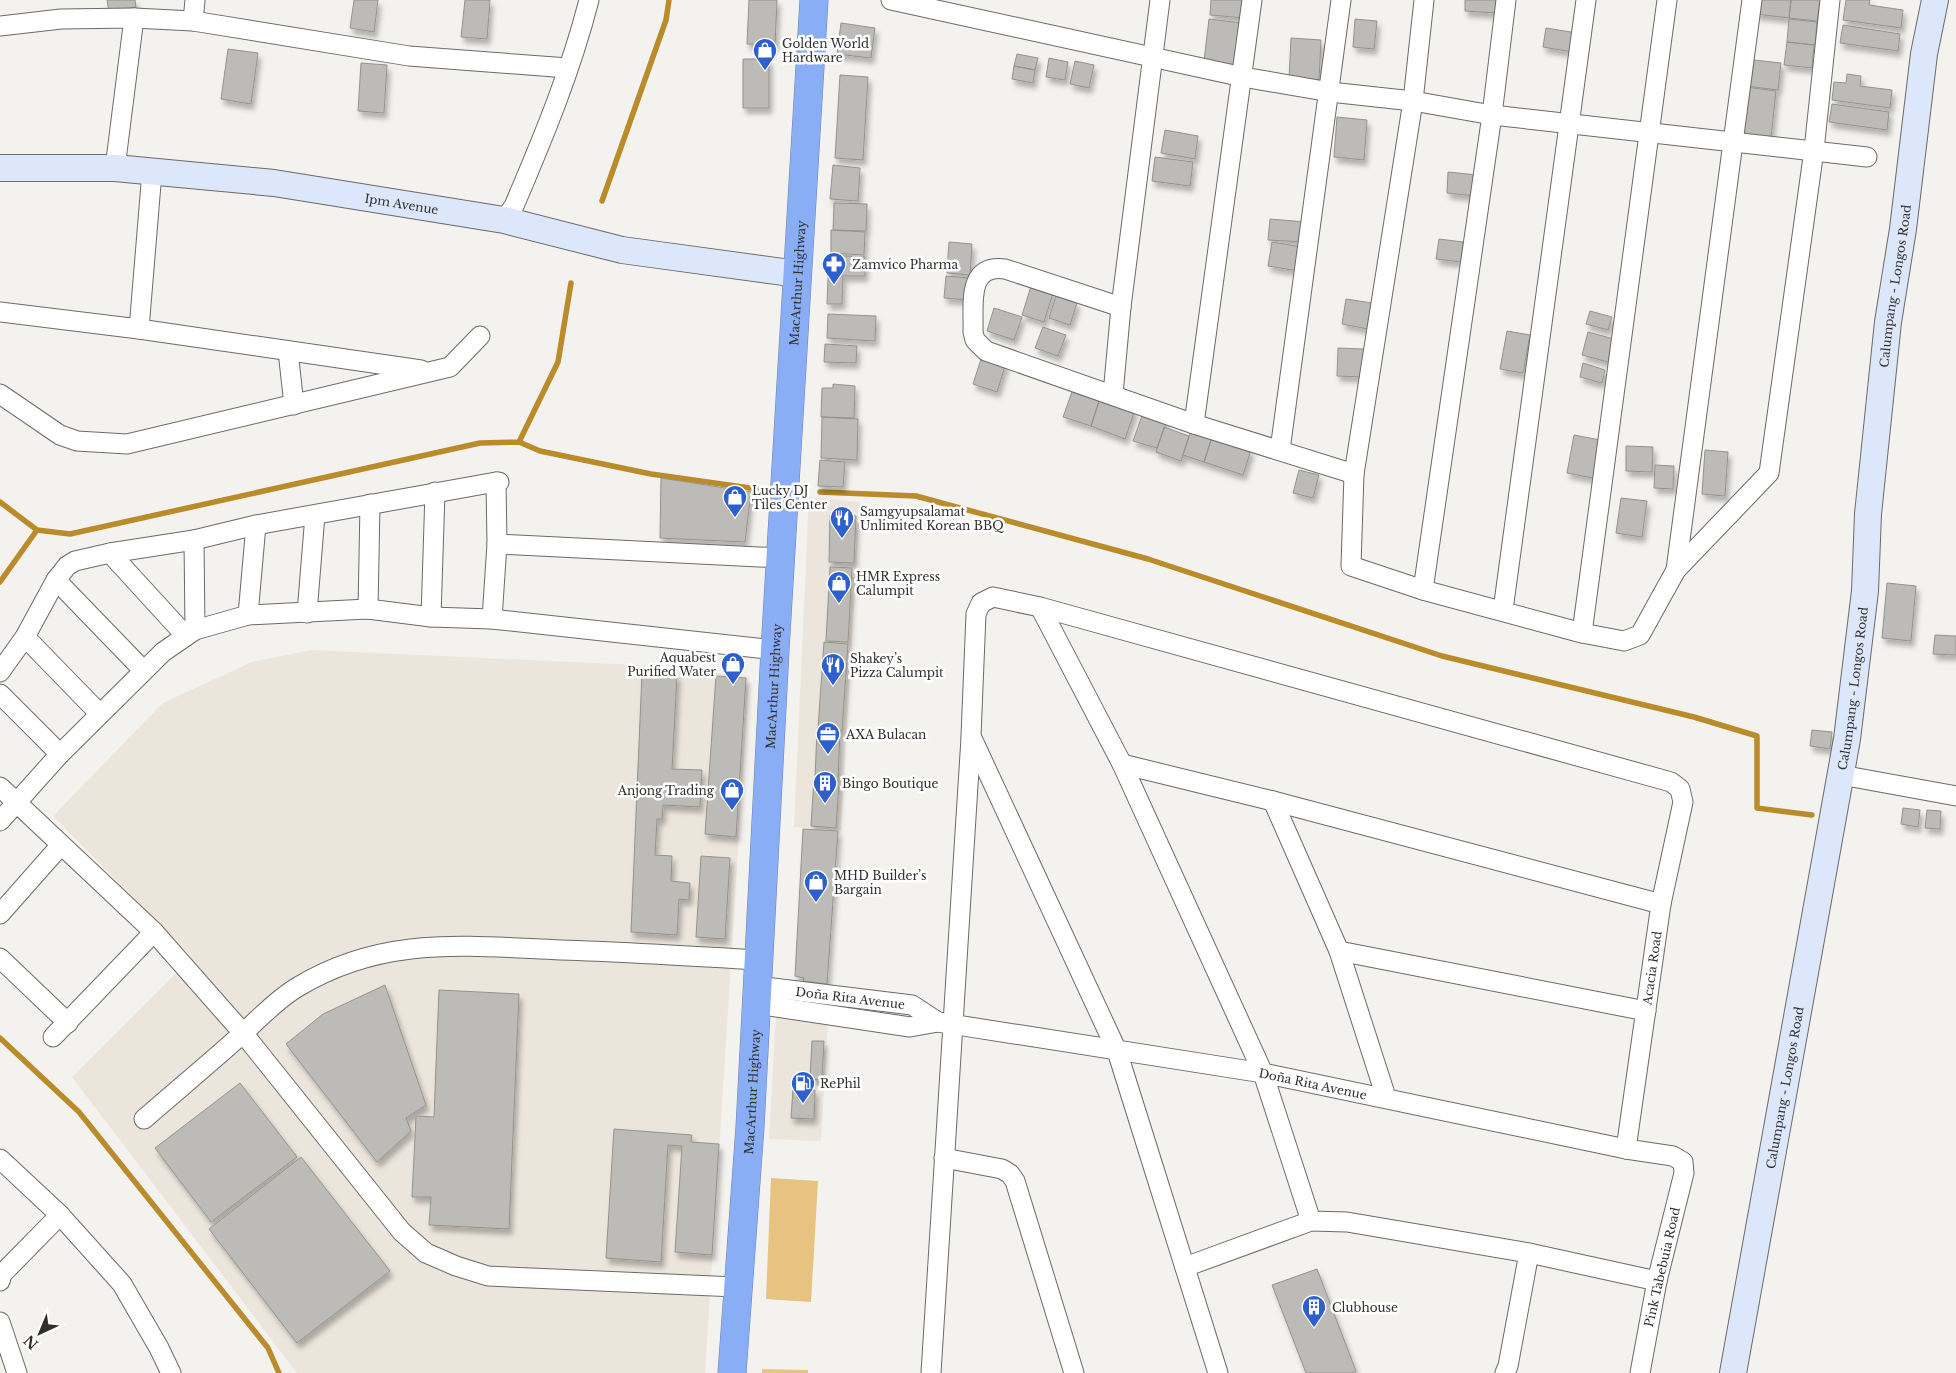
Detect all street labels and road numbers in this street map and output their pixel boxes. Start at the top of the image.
street label: Ipm Avenue [364,190,440,217]
street label: Calumpang - Longos Road [1876,204,1913,368]
street label: MacArthur Highway [786,220,808,346]
street label: Calumpang - Longos Road [1834,606,1871,771]
street label: MacArthur Highway [762,623,784,749]
street label: Acacia Road [1639,930,1665,1007]
street label: Doña Rita Avenue [795,983,906,1012]
street label: Calumpang - Longos Road [1762,1005,1806,1170]
street label: MacArthur Highway [741,1028,763,1155]
street label: Doña Rita Avenue [1257,1065,1368,1102]
street label: Pink Tabebuia Road [1641,1206,1683,1328]

